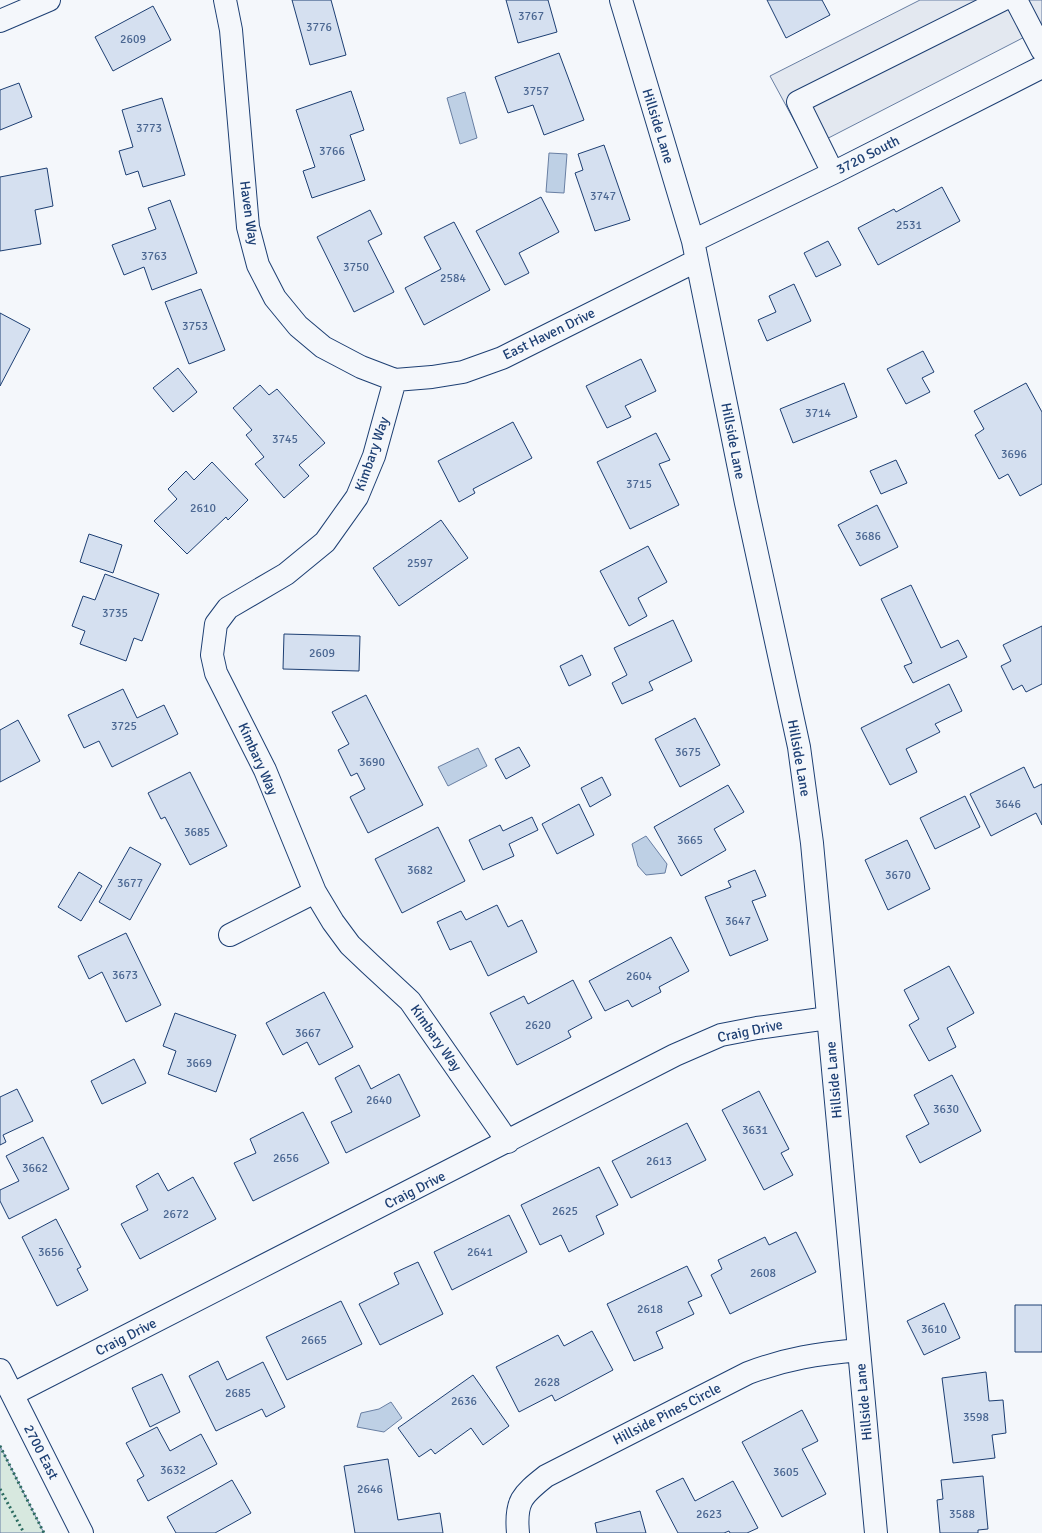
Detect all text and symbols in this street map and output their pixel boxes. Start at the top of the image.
house number: 3767 [518,9,544,24]
house number: 3776 [306,20,332,35]
house number: 2609 [120,32,146,47]
house number: 3757 [523,84,549,99]
street label: Hillside Lane [639,86,677,166]
house number: 3773 [136,121,162,136]
street label: 3720 South [834,132,902,178]
house number: 3766 [319,144,345,159]
street label: Haven Way [236,180,262,247]
house number: 3747 [590,189,616,204]
house number: 2531 [896,218,922,233]
house number: 3763 [141,249,167,264]
house number: 3750 [343,260,369,275]
house number: 2584 [440,271,466,286]
street label: East Haven Drive [500,304,598,364]
house number: 3753 [182,319,208,334]
street label: Hillside Lane [717,401,749,481]
house number: 3714 [805,406,831,421]
street label: Kimbary Way [351,414,393,494]
house number: 3745 [272,432,298,447]
house number: 3696 [1001,447,1027,462]
house number: 3715 [626,477,652,492]
house number: 2610 [190,501,216,516]
house number: 3686 [855,529,881,544]
house number: 2597 [407,556,433,571]
house number: 3735 [102,606,128,621]
house number: 2609 [309,646,335,661]
street label: Hillside Lane [784,718,814,798]
house number: 3725 [111,719,137,734]
street label: Kimbary Way [234,720,282,798]
house number: 3675 [675,745,701,760]
house number: 3690 [359,755,385,770]
house number: 3646 [995,797,1021,812]
house number: 3685 [184,825,210,840]
house number: 3665 [677,833,703,848]
house number: 3682 [407,863,433,878]
house number: 3670 [885,868,911,883]
house number: 3677 [117,876,143,891]
house number: 3647 [725,914,751,929]
house number: 3673 [112,968,138,983]
house number: 2604 [626,969,652,984]
street label: Kimbary Way [407,1001,466,1075]
street label: Craig Drive [716,1016,784,1046]
house number: 2620 [525,1018,551,1033]
house number: 3667 [295,1026,321,1041]
street label: Hillside Lane [822,1041,846,1119]
house number: 3669 [186,1056,212,1071]
house number: 2640 [366,1093,392,1108]
house number: 3630 [933,1102,959,1117]
house number: 3631 [742,1123,768,1138]
house number: 2656 [273,1151,299,1166]
house number: 2613 [646,1154,672,1169]
house number: 3662 [22,1161,48,1176]
street label: Craig Drive [382,1167,448,1213]
house number: 2625 [552,1204,578,1219]
house number: 2672 [163,1207,189,1222]
house number: 3656 [38,1245,64,1260]
house number: 2641 [467,1245,493,1260]
house number: 2608 [750,1266,776,1281]
house number: 2618 [637,1302,663,1317]
street label: Craig Drive [93,1314,159,1360]
house number: 3610 [921,1322,947,1337]
house number: 2665 [301,1333,327,1348]
street label: Hillside Lane [852,1363,876,1441]
house number: 2628 [534,1375,560,1390]
street label: Hillside Pines Circle [610,1379,724,1449]
house number: 2685 [225,1386,251,1401]
house number: 2636 [451,1394,477,1409]
house number: 3598 [963,1410,989,1425]
street label: 2700 East [20,1422,62,1482]
house number: 3632 [160,1463,186,1478]
house number: 3605 [773,1465,799,1480]
house number: 2646 [357,1482,383,1497]
house number: 2623 [696,1507,722,1522]
house number: 3588 [949,1507,975,1522]

